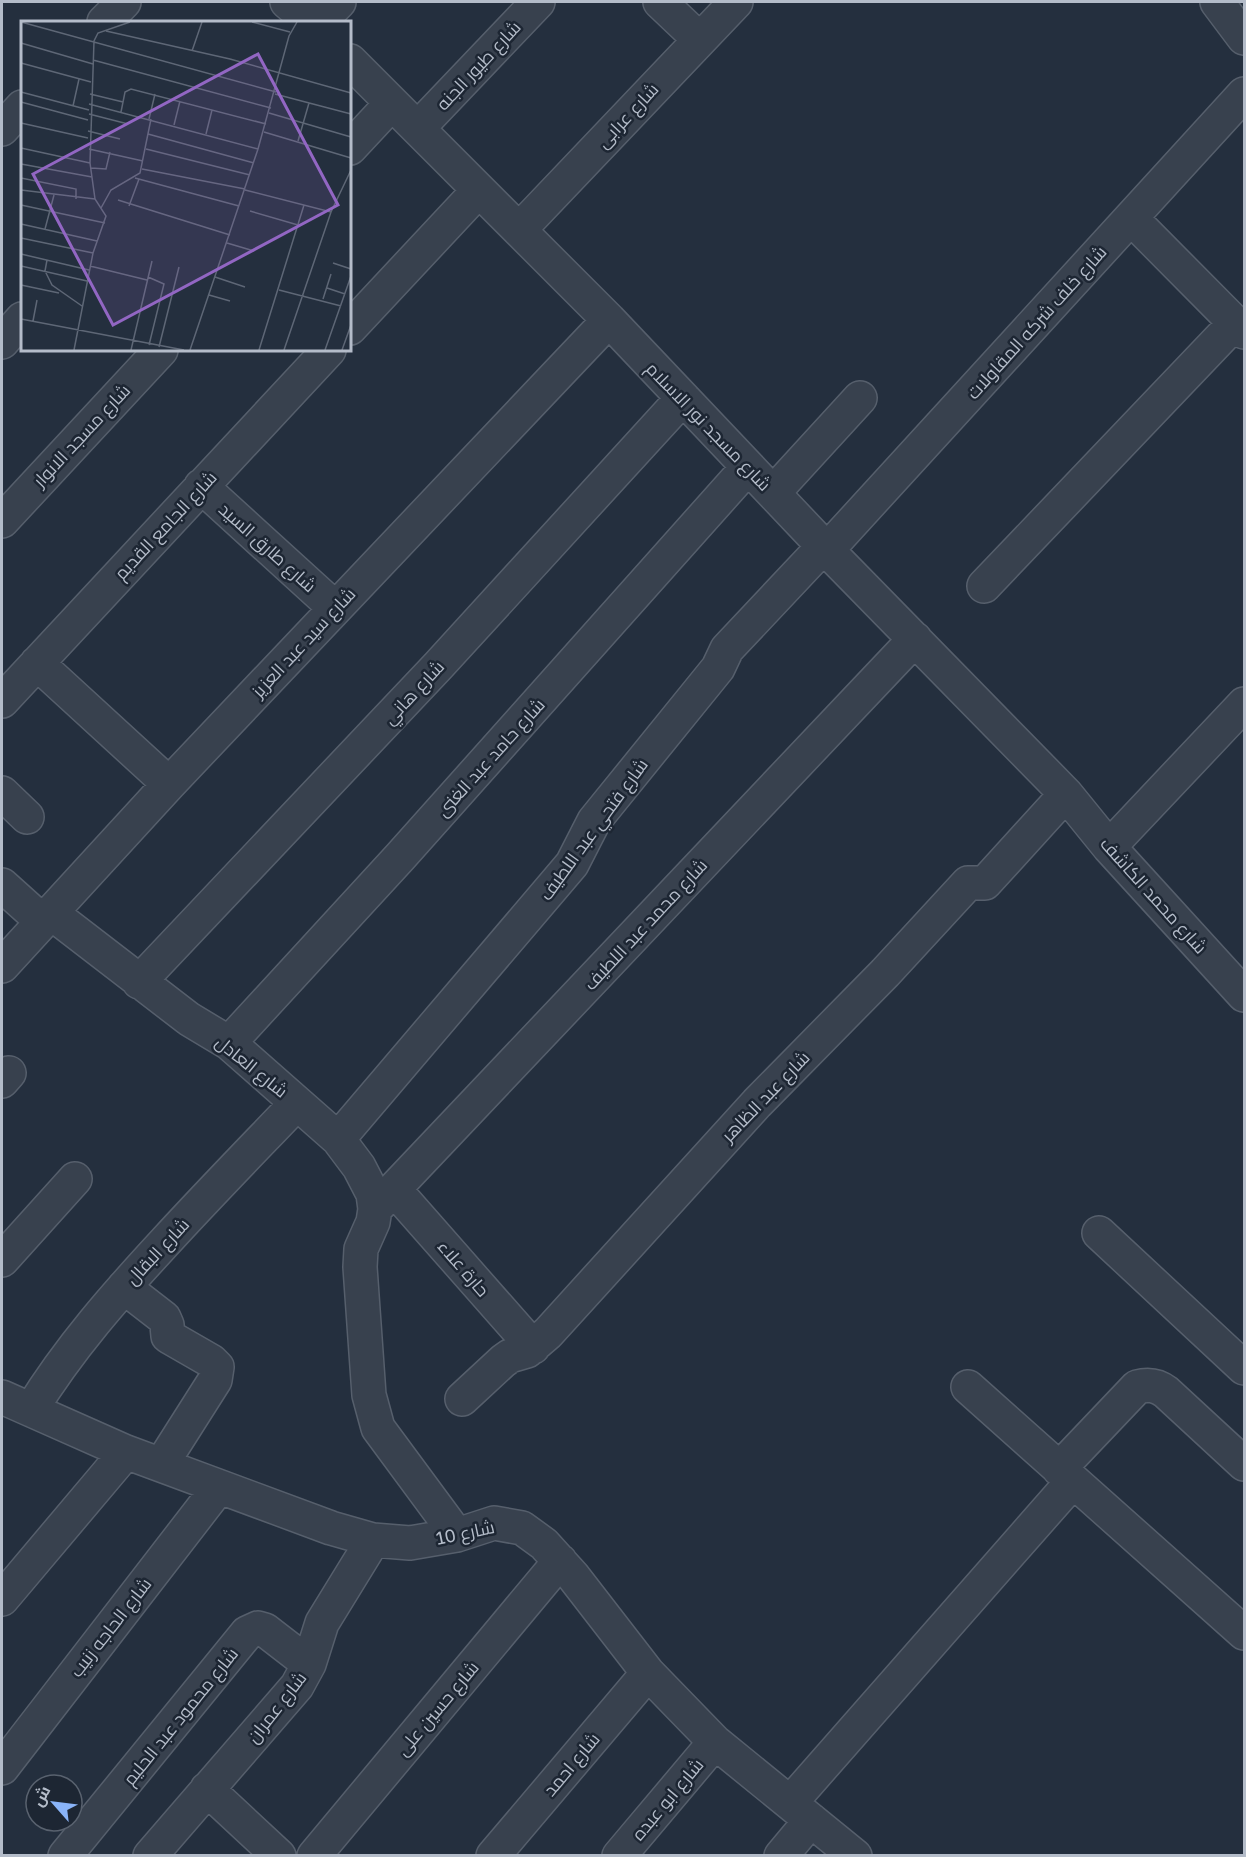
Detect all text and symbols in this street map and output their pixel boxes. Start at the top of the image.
street label: شارع طيور الجنه [431,16,526,116]
inset map [21,21,351,351]
street label: شارع عرابى [591,78,664,153]
street label: شارع خلف شركه المقاولات [961,241,1112,405]
street label: شارع مسجد نور الاسلام [640,357,776,496]
street label: شارع مسجد الانوار [27,379,136,493]
street label: شارع الجامع القديم [109,466,222,585]
street label: شارع طارق السيد [214,498,321,598]
street label: شارع سيد عبد العزيز [246,583,361,704]
street label: شارع هاني [378,655,451,731]
street label: شارع حامد عبد الغنى [431,693,550,822]
street label: شارع فتحي عبد اللطيف [534,754,655,907]
street label: شارع محمد الكاشف [1095,832,1212,959]
street label: شارع محمد عبد اللطيف [579,854,713,995]
street label: شارع العادل [210,1030,293,1103]
street label: شارع عبد الظاهر [715,1046,815,1148]
street label: شارع البقال [121,1213,195,1290]
street label: حارة علاء [433,1235,494,1301]
street label: شارع 10 [434,1515,497,1551]
street label: شارع الحاجه زنيب [64,1573,157,1682]
street label: شارع محمود عبد الحليم [118,1643,244,1791]
street label: شارع حسين على [391,1656,485,1761]
street label: شارع عمران [241,1667,312,1748]
street label: شارع احمد [538,1728,605,1801]
street label: شارع ابو عبده [626,1754,709,1846]
north arrow [24,1773,84,1833]
text: ش [27,1782,54,1810]

